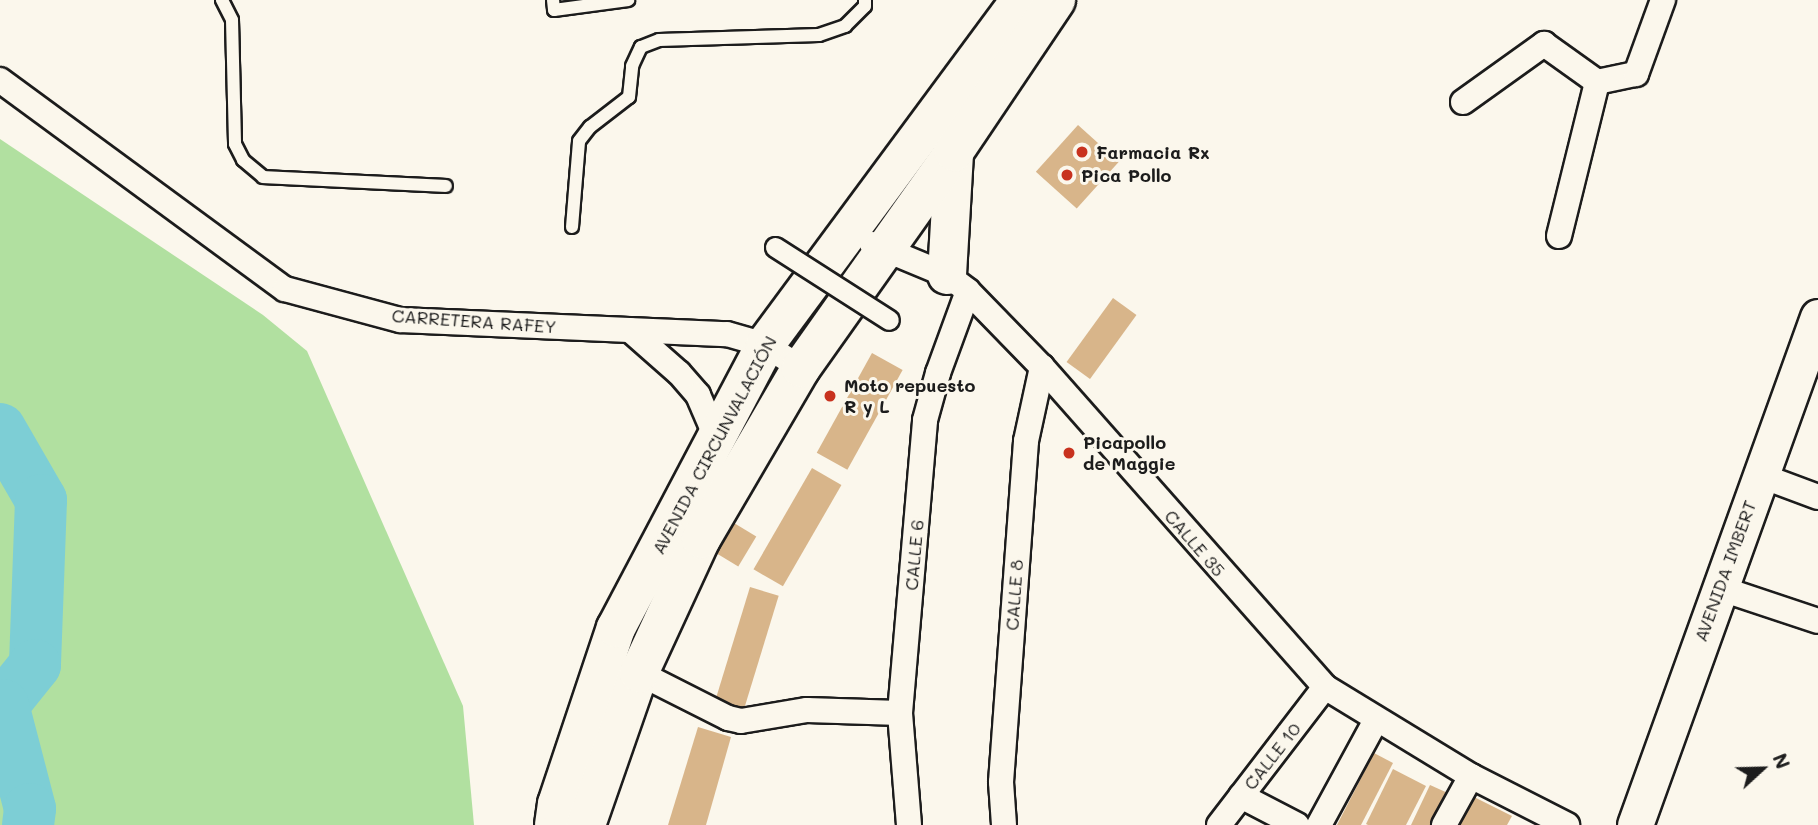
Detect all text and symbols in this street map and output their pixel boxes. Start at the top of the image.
place label: Farmacia Rx [1096,141,1210,163]
marker: Farmacia Rx [1074,144,1090,160]
place label: Pica Pollo [1081,164,1172,186]
marker: Pica Pollo [1059,167,1075,183]
street label: CARRETERA RAFEY [391,304,557,338]
street label: AVENIDA CIRCUNVALACIÓN [647,332,781,558]
place label: Moto repuesto R y L [844,375,975,418]
marker: Moto repuesto R y L [822,388,838,404]
place label: Picapollo de Maggie [1083,432,1175,474]
marker: Picapollo de Maggie [1061,445,1077,461]
street label: AVENIDA IMBERT [1689,497,1761,645]
street label: CALLE 35 [1160,505,1230,581]
street label: CALLE 6 [900,519,928,591]
street label: CALLE 8 [1001,559,1027,631]
street label: CALLE 10 [1239,718,1305,794]
north arrow [1727,734,1797,804]
text: N [1768,750,1796,772]

